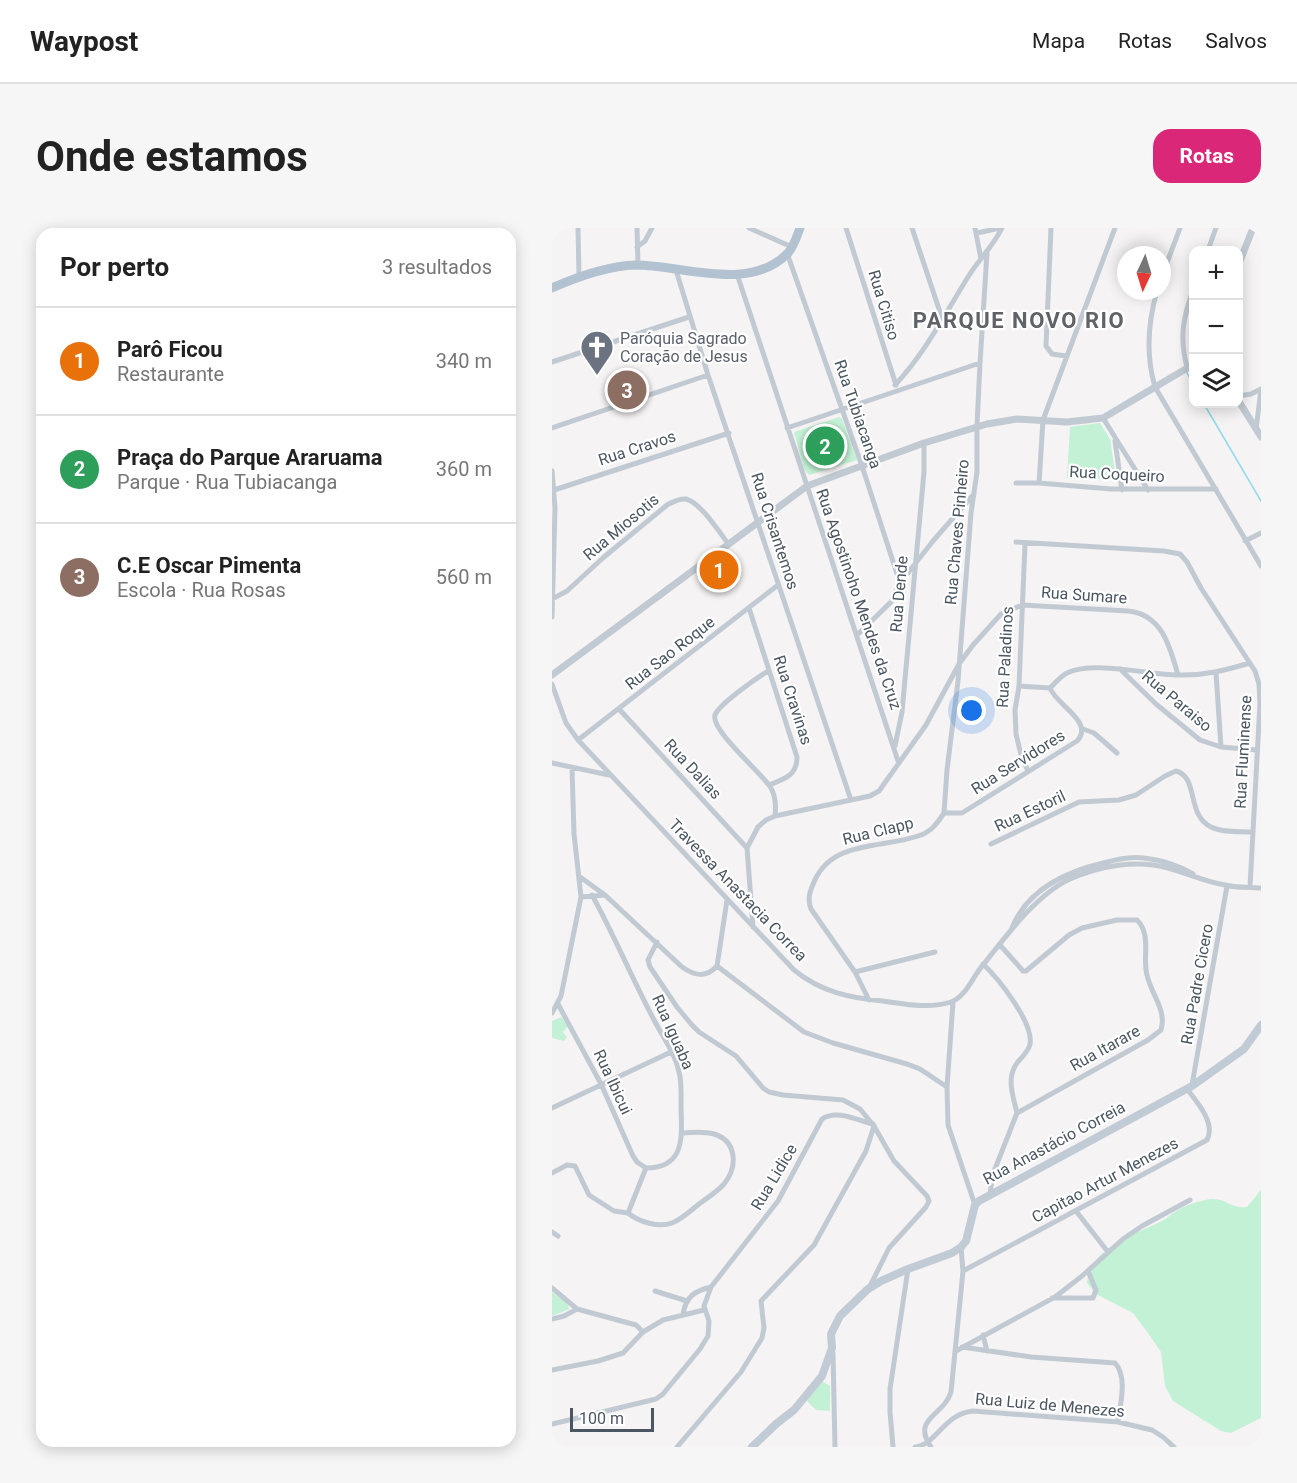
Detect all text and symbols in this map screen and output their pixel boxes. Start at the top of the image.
text: Waypost [30,25,138,58]
text: Mapa [1032,29,1085,53]
text: Rotas [1118,29,1172,53]
text: Salvos [1205,29,1267,53]
button: Rotas [1153,129,1261,183]
text: Onde estamos [36,132,308,181]
north arrow [1117,246,1171,300]
map controls [1189,246,1243,408]
button: + [1189,246,1243,300]
text: Por perto [60,252,169,282]
text: 3 resultados [382,255,492,279]
street label: Rua Citiso [864,268,904,342]
button: − [1189,300,1243,354]
district label: PARQUE NOVO RIO [913,308,1125,333]
church icon: Paróquia Sagrado Coração de Jesus [579,329,615,376]
place label: Paróquia Sagrado Coração de Jesus [620,329,748,366]
text: Parô Ficou [117,337,223,362]
text: 1 [74,349,85,373]
text: 340 m [436,349,492,373]
button: layers [1189,354,1243,408]
street label: Rua Tubiacanga [830,357,886,471]
text: Restaurante [117,362,224,386]
pin: 3 [608,368,646,412]
pin: 2 [806,424,844,468]
street label: Rua Cravos [596,427,678,469]
text: Praça do Parque Araruama [117,445,383,470]
text: 2 [74,457,85,481]
text: 360 m [436,457,492,481]
street label: Rua Chaves Pinheiro [941,458,973,606]
street label: Rua Coqueiro [1069,462,1165,486]
text: Parque · Rua Tubiacanga [117,470,337,494]
street label: Rua Crisantemos [747,470,803,592]
street label: Rua Agostinoho Mendes da Cruz [812,486,906,712]
street label: Rua Miosotis [579,490,663,564]
pin: 1 [700,548,738,592]
text: C.E Oscar Pimenta [117,553,301,578]
street label: Rua Dende [886,555,912,633]
text: 3 [74,565,85,589]
text: 560 m [436,565,492,589]
text: Escola · Rua Rosas [117,578,286,602]
street label: Rua Sumare [1040,583,1128,607]
street label: Rua Paladinos [993,606,1017,708]
street label: Rua Sao Roque [622,612,718,694]
street label: Rua Cravinas [770,653,816,747]
street label: Rua Paraiso [1138,666,1216,736]
street label: Rua Fluminense [1231,695,1255,809]
your location [957,696,986,725]
street label: Rua Servidores [968,726,1068,798]
street label: Rua Dalias [660,735,726,803]
street label: Rua Estoril [991,786,1069,836]
street label: Rua Clapp [841,813,915,849]
street label: Travessa Anastacia Correa [665,815,811,965]
street label: Rua Padre Cicero [1177,922,1217,1046]
street label: Rua Iguaba [648,992,698,1072]
street label: Rua Itarare [1067,1021,1143,1075]
street label: Rua Ibicui [590,1046,636,1118]
street label: Rua Anastácio Correia [980,1097,1128,1189]
street label: Capitao Artur Menezes [1029,1133,1181,1227]
street label: Rua Lidice [747,1141,801,1213]
street label: Rua Luiz de Menezes [974,1389,1126,1421]
scale bar [570,1405,654,1432]
text: 100 m [579,1409,624,1428]

